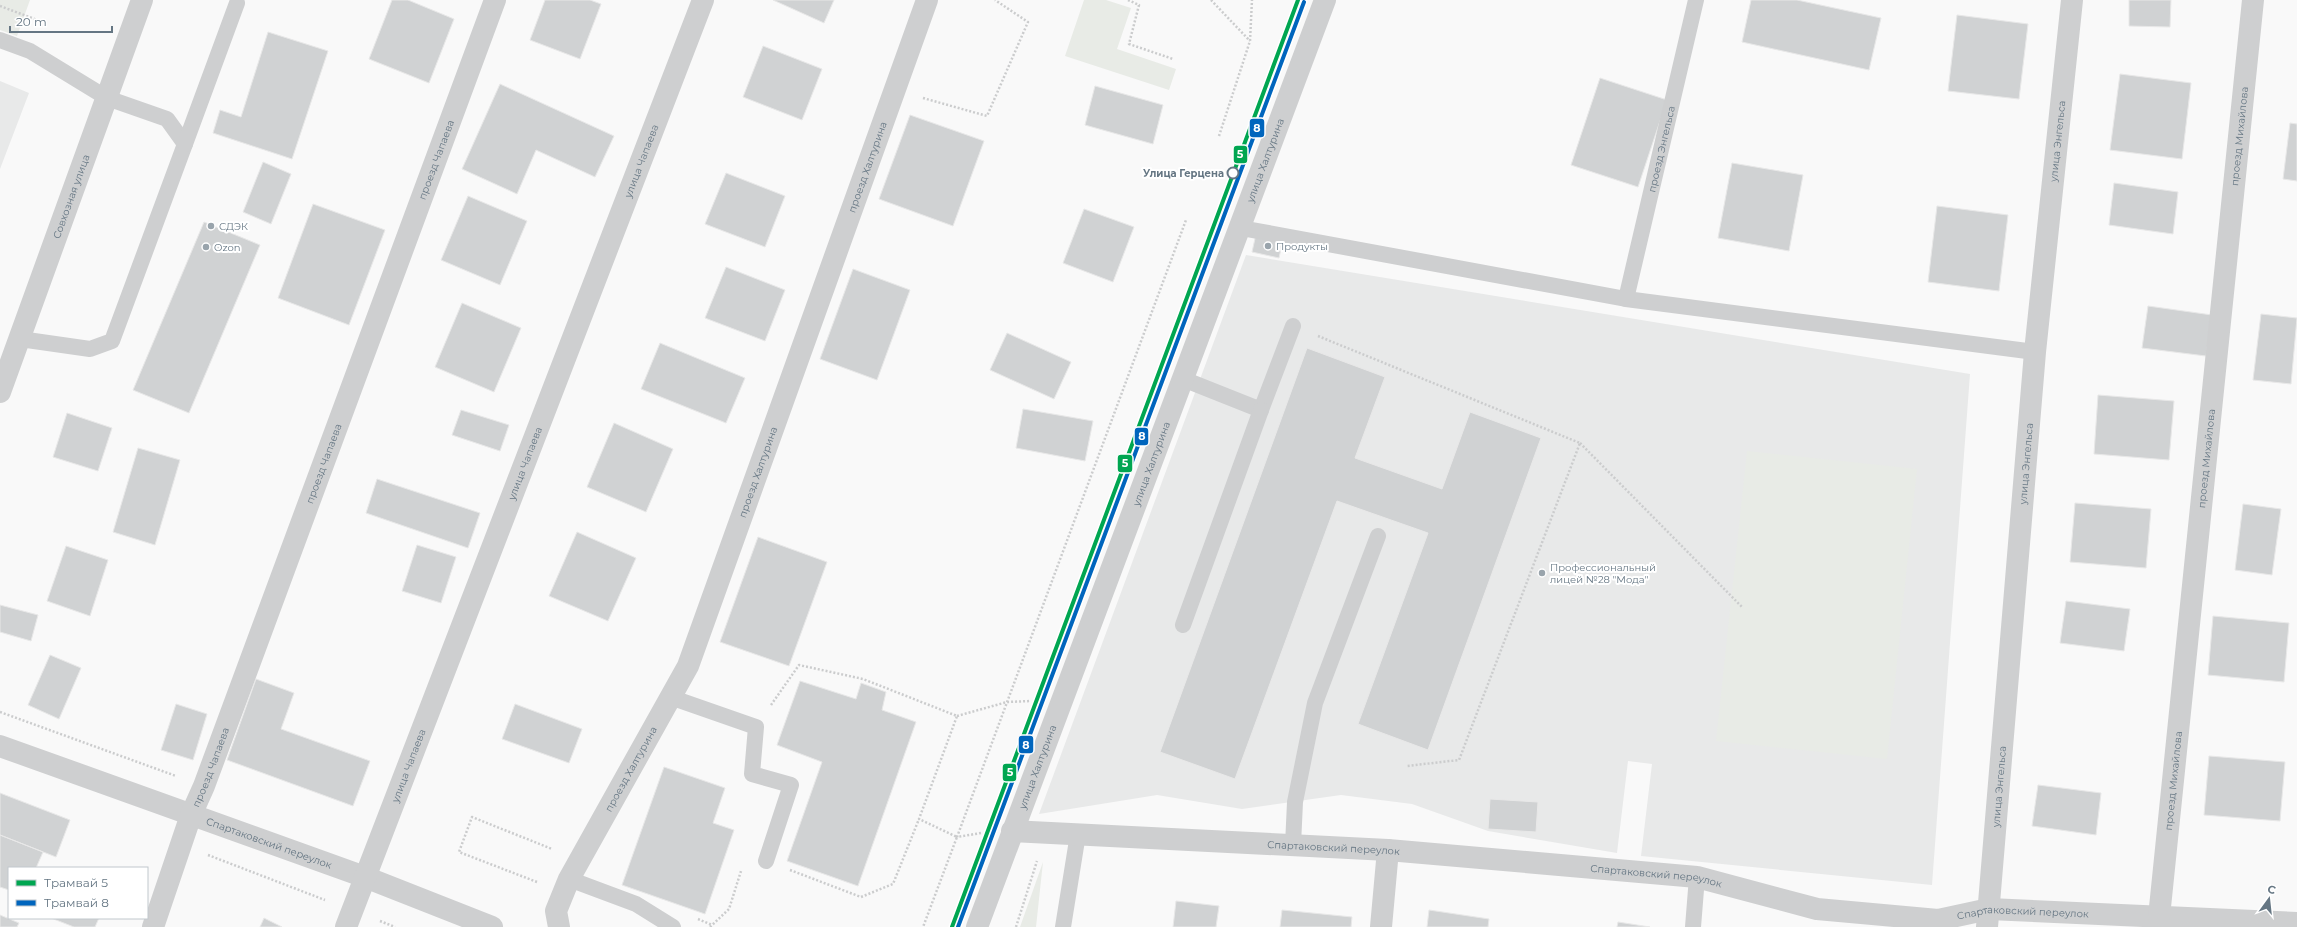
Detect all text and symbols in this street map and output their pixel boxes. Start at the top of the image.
scale bar [10,8,112,34]
text: 20 m [16,14,47,29]
street label: проезд Михайлова [2227,86,2251,186]
street label: улица Энгельса [2046,100,2068,183]
street label: проезд Энгельса [1645,104,1678,194]
street label: улица Халтурина [1243,116,1287,205]
street label: проезд Чапаева [415,118,457,201]
line badge: 8 [1249,118,1265,138]
street label: проезд Халтурина [845,120,889,214]
text: 8 [1253,121,1261,135]
street label: улица Чапаева [621,122,661,200]
line badge: 5 [1233,145,1248,164]
text: 5 [1237,147,1244,161]
street label: Совхозная улица [50,152,92,240]
marker: Улица Герцена [1226,166,1240,180]
place label: Улица Герцена [1143,167,1224,180]
place label: СДЭК [219,220,248,233]
marker: СДЭК [206,221,216,231]
place label: Продукты [1276,240,1328,253]
place label: Ozon [214,241,240,254]
marker: Продукты [1263,241,1273,251]
marker: Ozon [201,242,211,252]
street label: проезд Михайлова [2194,408,2218,509]
street label: улица Халтурина [1129,420,1173,509]
street label: проезд Чапаева [303,422,344,505]
street label: улица Энгельса [2016,422,2036,506]
street label: улица Чапаева [504,425,545,503]
street label: проезд Халтурина [735,425,780,519]
line badge: 8 [1134,427,1149,446]
text: 8 [1138,429,1146,443]
line badge: 5 [1117,454,1133,473]
text: 5 [1122,456,1129,470]
place label: Профессиональный лицей №28 "Мода" [1550,561,1656,586]
marker: Профессиональный лицей №28 "Мода" [1537,568,1547,578]
street label: улица Халтурина [1015,723,1059,812]
street label: проезд Халтурина [601,724,660,814]
street label: проезд Чапаева [189,725,232,809]
street label: улица Чапаева [388,727,428,805]
street label: проезд Михайлова [2161,730,2185,831]
line badge: 8 [1018,735,1034,754]
text: 8 [1022,738,1030,752]
street label: улица Энгельса [1989,745,2009,829]
line badge: 5 [1002,763,1017,782]
text: 5 [1007,765,1014,779]
street label: Спартаковский переулок [205,814,334,871]
street label: Спартаковский переулок [1267,837,1401,858]
street label: Спартаковский переулок [1590,861,1724,890]
legend [8,867,148,919]
text: Трамвай 5 [44,875,108,890]
north arrow [2249,879,2289,919]
text: С [2266,882,2277,897]
text: Трамвай 8 [44,895,109,910]
street label: Спартаковский переулок [1955,902,2089,922]

